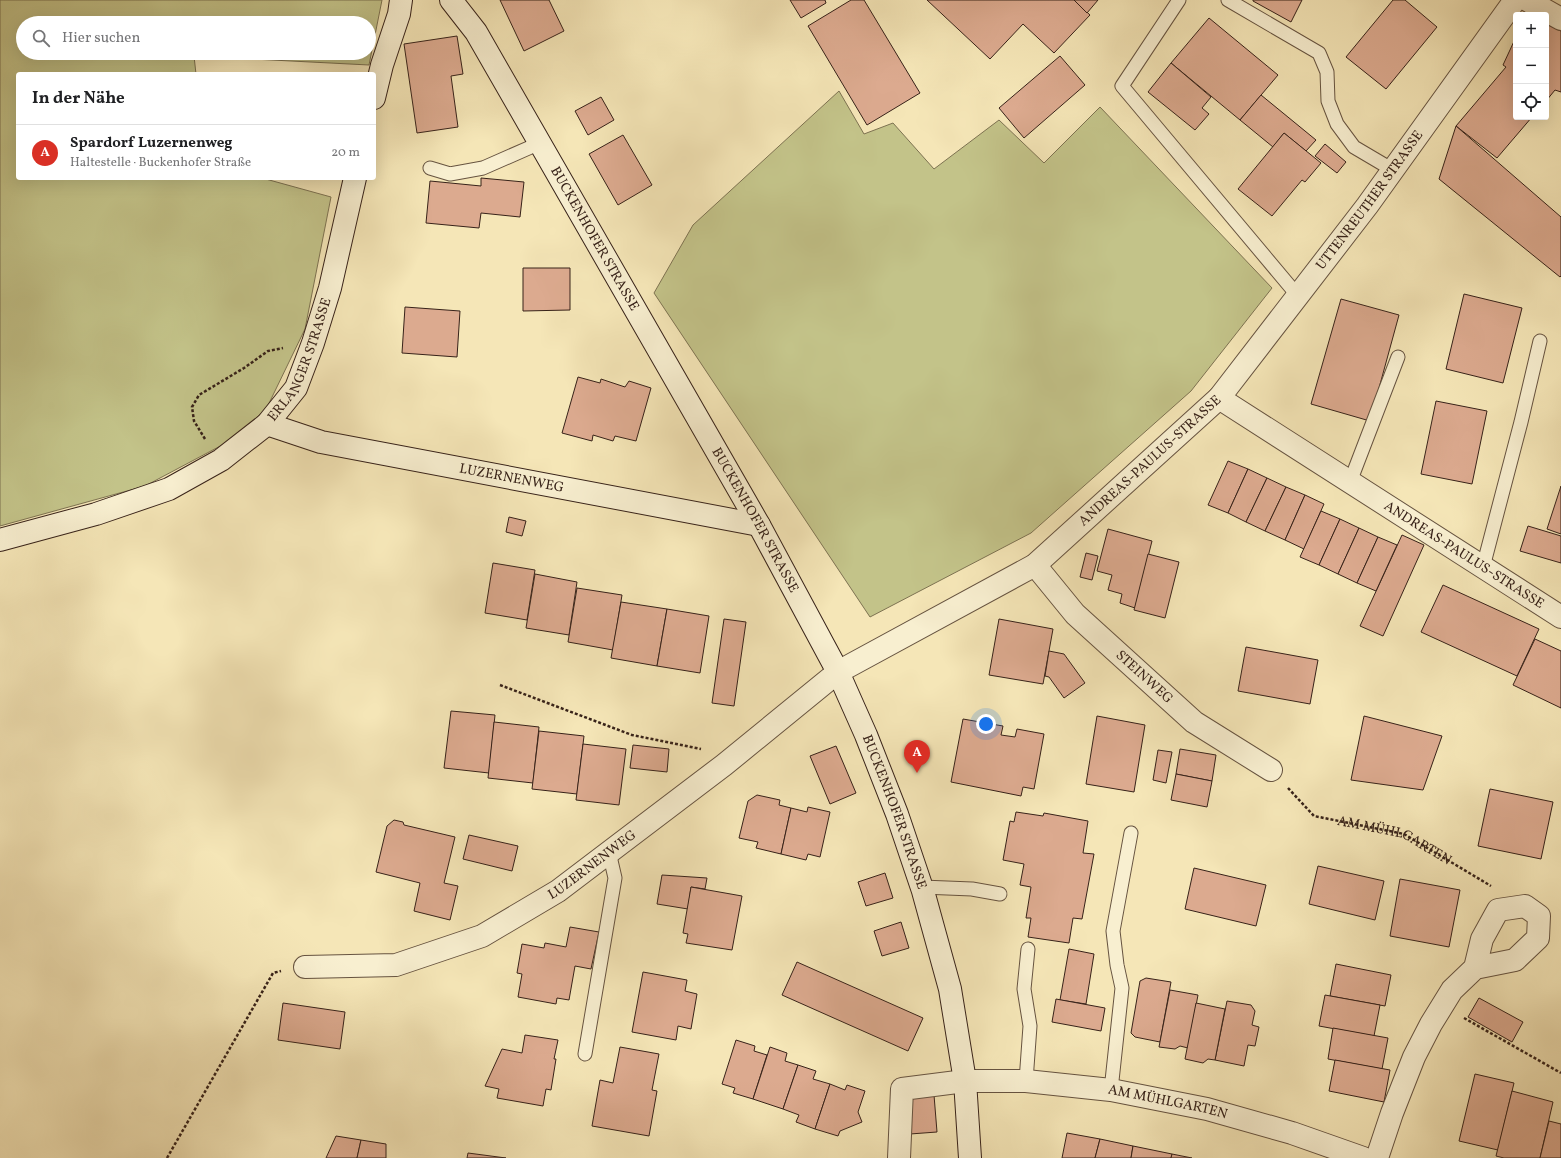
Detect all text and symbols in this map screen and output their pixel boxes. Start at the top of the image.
map controls [1513,12,1549,120]
button: + [1513,12,1549,48]
search box [16,16,376,60]
icon: search [30,27,52,49]
text: Hier suchen [62,28,140,49]
button: − [1513,48,1549,84]
button: locate [1513,84,1549,120]
text: In der Nähe [32,87,125,110]
street label: UTTENREUTHER STRASSE [1312,127,1428,274]
text: Spardorf Luzernenweg [70,133,233,154]
text: A [40,144,50,162]
text: 20 m [331,144,360,162]
text: Haltestelle · Buckenhofer Straße [70,154,251,172]
street label: BUCKENHOFER STRASSE [546,163,644,314]
street label: ERLANGER STRASSE [263,295,336,426]
street label: ANDREAS-PAULUS-STRASSE [1074,391,1225,531]
street label: BUCKENHOFER STRASSE [707,444,803,596]
street label: LUZERNENWEG [458,459,566,497]
street label: ANDREAS-PAULUS-STRASSE [1380,497,1548,613]
street label: STEINWEG [1112,646,1177,708]
your location [976,714,996,734]
street label: BUCKENHOFER STRASSE [858,732,930,892]
pin: A [904,740,930,773]
street label: AM MÜHLGARTEN [1336,811,1455,870]
street label: LUZERNENWEG [544,825,640,904]
street label: AM MÜHLGARTEN [1106,1080,1230,1124]

